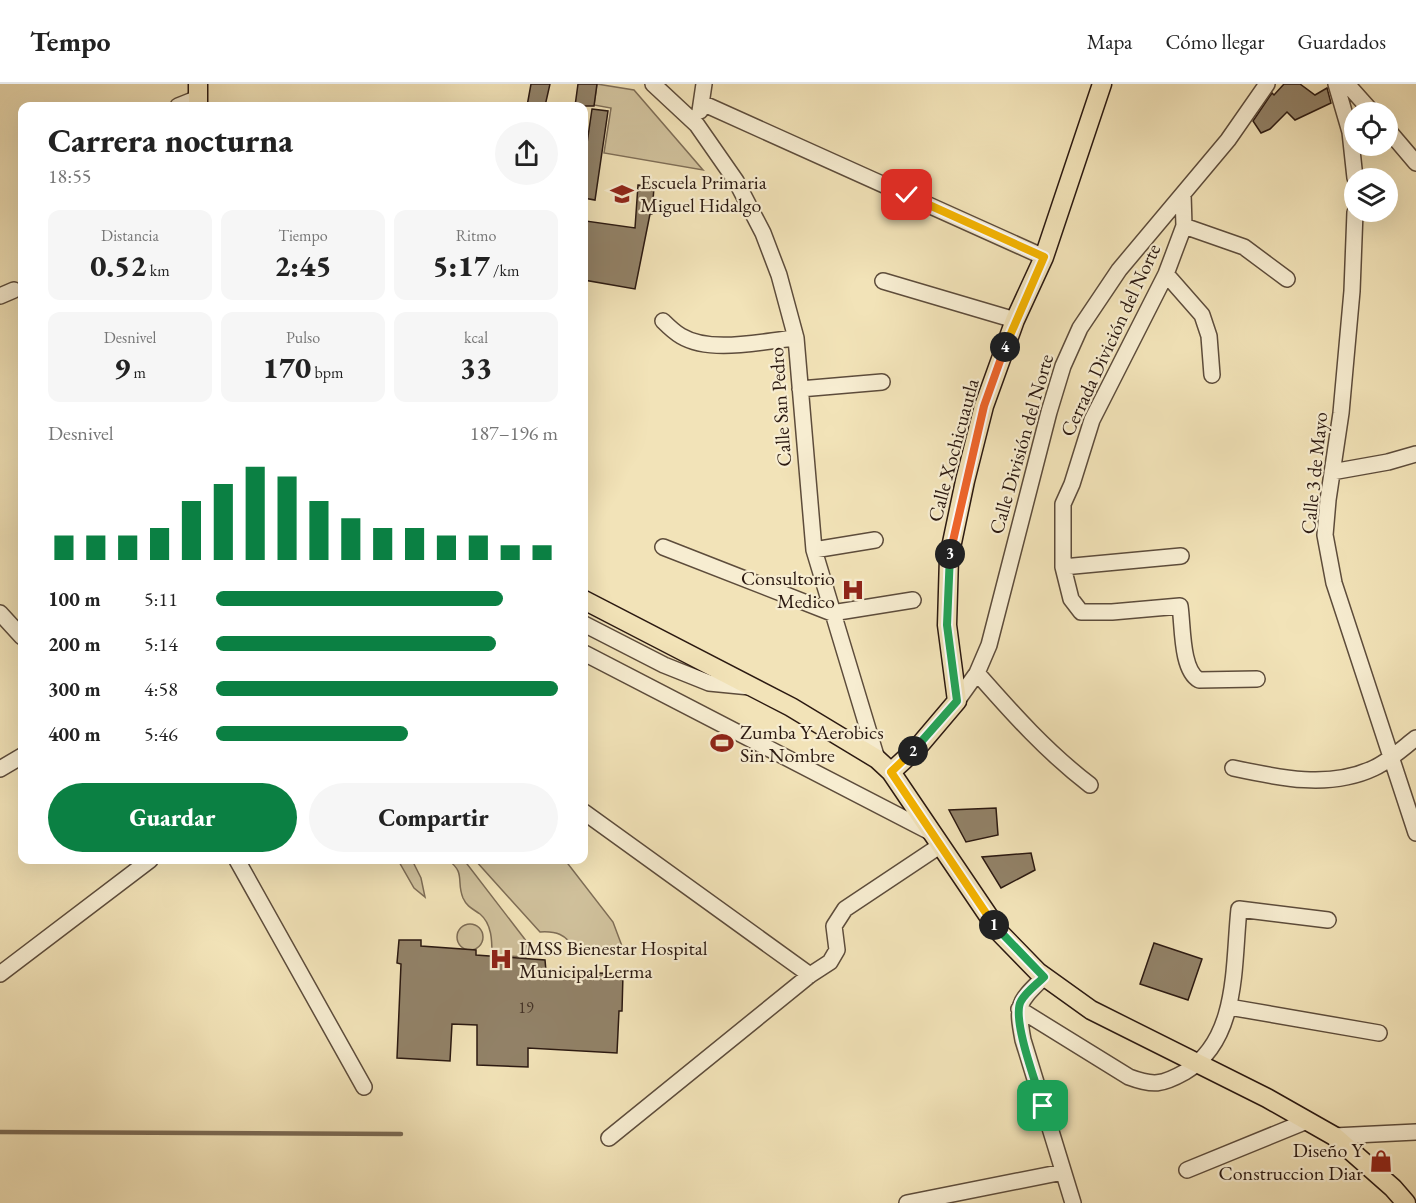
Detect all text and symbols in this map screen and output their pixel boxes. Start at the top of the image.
text: Tempo [30,23,111,59]
text: Mapa [1087,28,1132,55]
text: Cómo llegar [1165,28,1264,55]
text: Guardados [1297,28,1386,55]
map controls [1344,102,1398,222]
button: locate [1344,102,1398,156]
text: Carrera nocturna [48,119,293,162]
button: share [495,122,558,185]
text: 18:55 [48,163,91,189]
button: layers [1344,168,1398,222]
place label: Escuela Primaria Miguel Hidalgo [640,169,767,218]
pin [881,169,932,220]
icon: check [890,178,923,211]
school or university icon: Escuela Primaria Miguel Hidalgo [609,181,635,207]
text: Distancia [101,225,159,246]
text: Tiempo [278,225,328,246]
text: Ritmo [456,225,496,246]
street label: Cerrada Divición del Norte [1054,239,1166,441]
text: 0.52 [90,246,146,285]
text: 2:45 [274,246,332,285]
text: 5:17 [433,246,490,285]
text: km [146,260,170,281]
text: /km [490,260,519,281]
text: Desnivel [104,327,156,348]
text: Pulso [286,327,320,348]
text: kcal [464,327,488,348]
pin: 4 [990,332,1020,362]
text: 4 [1001,336,1009,357]
street label: Calle San Pedro [763,346,797,468]
text: 9 [114,348,130,387]
text: 170 [263,348,311,387]
text: 33 [460,348,492,387]
street label: Calle División del Norte [983,351,1059,537]
text: m [130,362,146,383]
text: bpm [311,362,343,383]
street label: Calle Xochicuautla [921,376,985,524]
street label: Calle 3 de Mayo [1295,411,1333,535]
text: Desnivel [48,420,114,446]
text: 187–196 m [470,420,558,446]
pin: 3 [935,539,965,569]
text: 3 [946,543,954,564]
place label: Consultorio Medico [741,565,835,614]
hospital icon: Consultorio Medico [840,577,866,603]
text: 100 m [48,586,101,612]
text: 5:11 [144,586,178,612]
text: 200 m [48,631,101,657]
text: 5:14 [144,631,178,657]
text: 300 m [48,676,101,702]
text: 4:58 [144,676,178,702]
place label: Zumba Y Aerobics Sin Nombre [740,719,884,768]
text: 400 m [48,721,101,747]
text: 5:46 [144,721,178,747]
sports icon: Zumba Y Aerobics Sin Nombre [709,730,735,756]
pin: 2 [898,736,928,766]
text: 2 [909,740,917,761]
button: Guardar [48,783,297,852]
button: Compartir [309,783,558,852]
pin: 1 [979,910,1009,940]
text: 1 [990,914,998,935]
place label: IMSS Bienestar Hospital Municipal Lerma [519,935,708,984]
hospital icon: IMSS Bienestar Hospital Municipal Lerma [488,946,514,972]
house number: 19 [518,997,534,1018]
pin [1017,1080,1068,1131]
icon: arrive [1026,1089,1059,1122]
place label: Diseño Y Construccion Diar [1219,1137,1364,1186]
shop icon: Diseño Y Construccion Diar [1368,1148,1394,1174]

